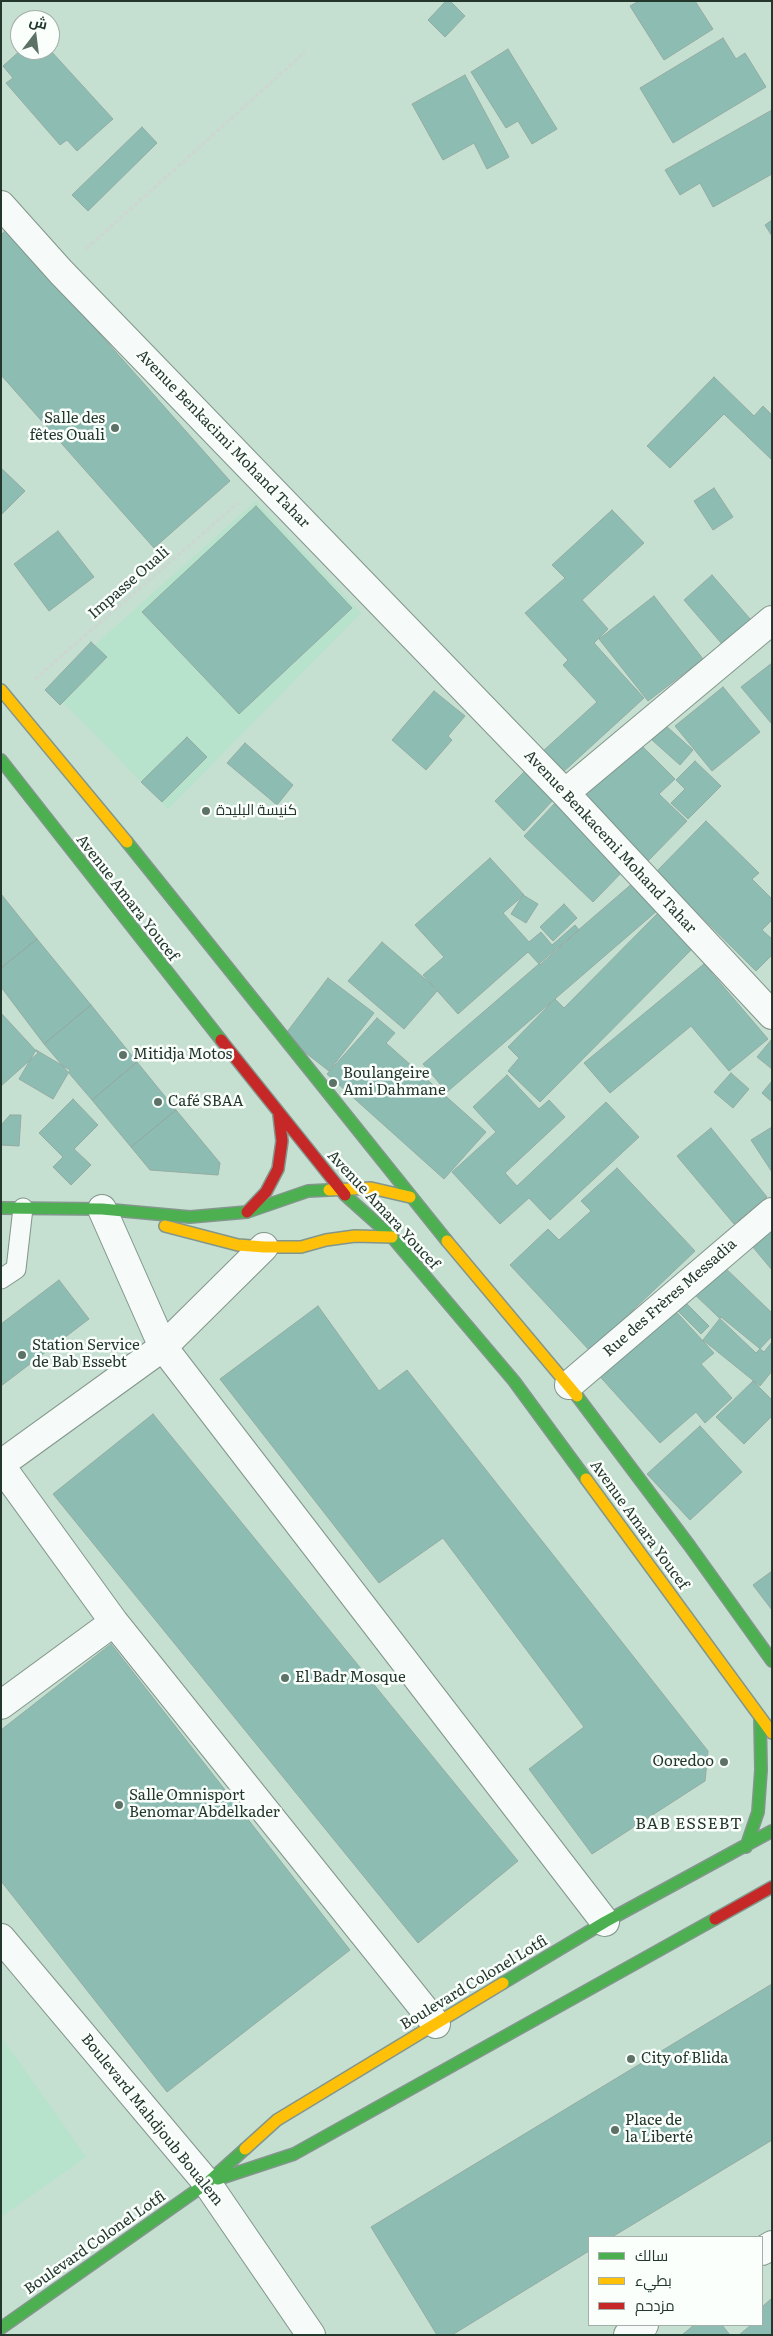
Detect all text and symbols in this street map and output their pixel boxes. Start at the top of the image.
text: ش [27,9,50,33]
north arrow [10,10,60,60]
street label: Avenue Benkacimi Mohand Tahar [133,346,313,532]
place label: Salle des fêtes Ouali [29,410,105,445]
marker: Salle des fêtes Ouali [109,422,121,434]
street label: Impasse Ouali [85,543,173,623]
street label: Avenue Benkacemi Mohand Tahar [520,747,700,937]
place label: كنيسة البليدة [216,802,297,820]
marker: كنيسة البليدة [200,805,212,817]
street label: Avenue Amara Youcef [72,831,182,965]
place label: Mitidja Motos [133,1046,232,1064]
marker: Mitidja Motos [117,1049,129,1061]
place label: Boulangeire Ami Dahmane [343,1065,446,1100]
marker: Boulangeire Ami Dahmane [327,1077,339,1089]
place label: Café SBAA [168,1093,244,1111]
marker: Café SBAA [152,1096,164,1108]
street label: Avenue Amara Youcef [323,1147,443,1273]
street label: Rue des Frères Messadia [600,1235,740,1361]
place label: Station Service de Bab Essebt [32,1337,140,1372]
marker: Station Service de Bab Essebt [16,1349,28,1361]
street label: Avenue Amara Youcef [586,1457,692,1593]
place label: El Badr Mosque [295,1669,406,1687]
marker: El Badr Mosque [279,1672,291,1684]
place label: Ooredoo [653,1753,714,1771]
marker: Ooredoo [718,1756,730,1768]
place label: Salle Omnisport Benomar Abdelkader [129,1787,280,1822]
marker: Salle Omnisport Benomar Abdelkader [113,1799,125,1811]
district label: BAB ESSEBT [634,1814,744,1834]
street label: Boulevard Colonel Lotfi [397,1932,551,2034]
street label: Boulevard Mahdjoub Boualem [77,2031,227,2209]
place label: City of Blida [641,2050,728,2068]
marker: City of Blida [625,2053,637,2065]
place label: Place de la Liberté [625,2112,693,2147]
marker: Place de la Liberté [609,2124,621,2136]
street label: Boulevard Colonel Lotfi [21,2187,169,2299]
legend [588,2236,763,2326]
text: سالك [635,2243,668,2266]
text: بطيء [635,2268,672,2291]
text: مزدحم [635,2293,675,2316]

